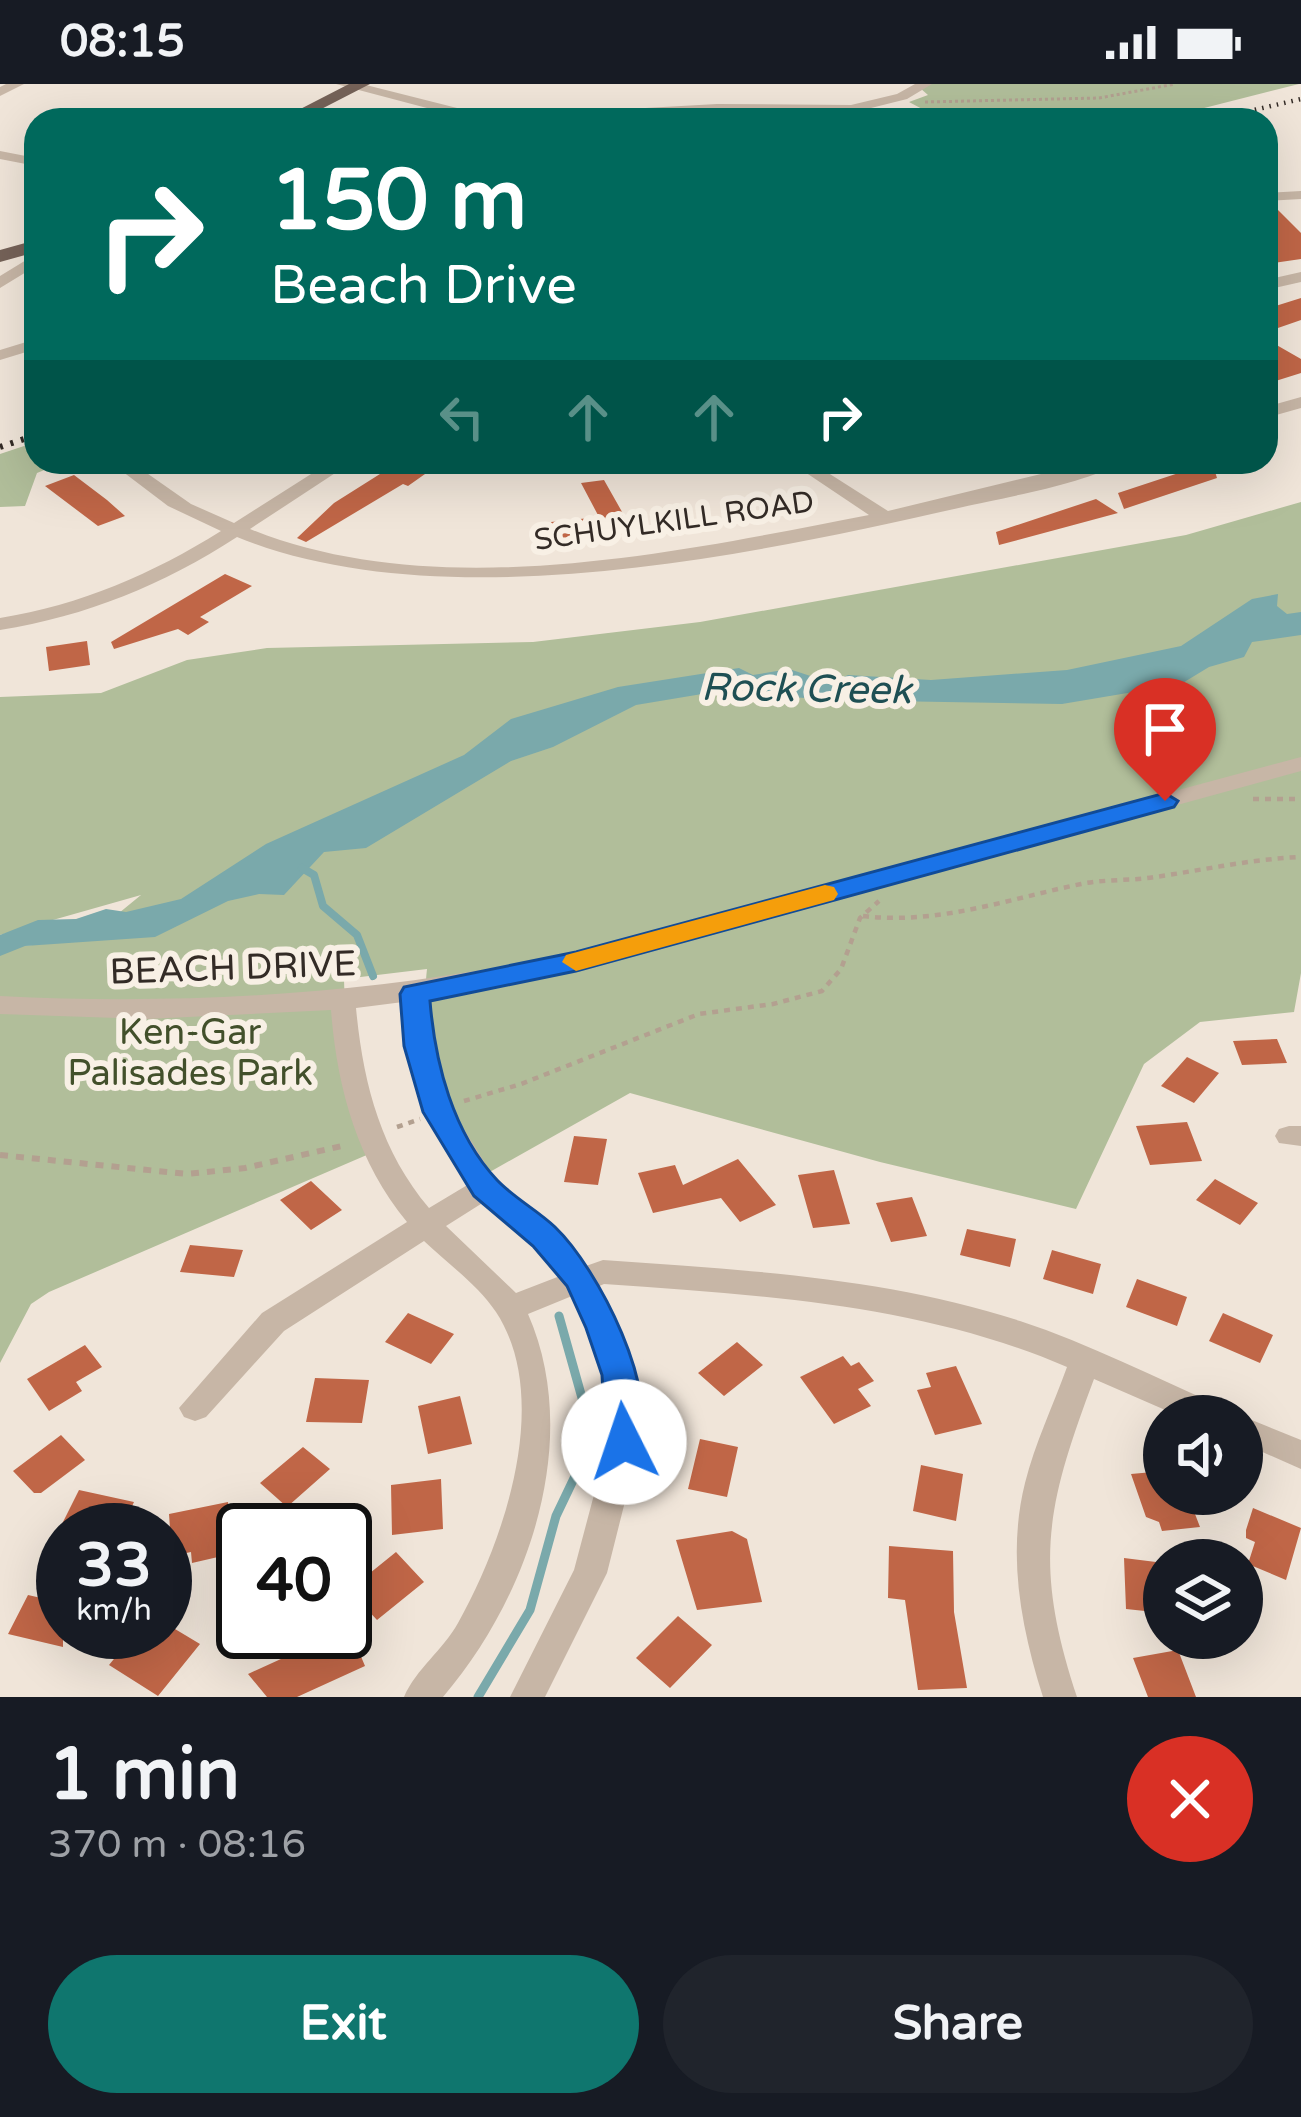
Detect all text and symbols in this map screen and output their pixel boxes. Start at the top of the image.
text: 08:15 [60,15,185,69]
text: 150 m [270,151,527,252]
icon: right [72,156,228,312]
text: Beach Drive [270,253,577,318]
icon: left [429,384,495,450]
icon: ahead [555,384,621,450]
icon: ahead [681,384,747,450]
icon: right [807,384,873,450]
street label: SCHUYLKILL ROAD [532,483,816,559]
water label: Rock Creek [700,664,914,714]
pin [1114,678,1216,801]
icon: arrive [1132,696,1198,762]
street label: BEACH DRIVE [109,942,357,994]
park label: Ken-Gar Palisades Park [67,1011,313,1095]
position arrow [561,1379,687,1505]
map controls [1143,1395,1263,1659]
button: sound [1143,1395,1263,1515]
speed limit sign: 40 [216,1503,372,1659]
text: 33 [76,1530,152,1602]
button: layers [1143,1539,1263,1659]
text: km/h [76,1592,152,1629]
text: 1 min [48,1732,240,1819]
button: close [1127,1736,1253,1862]
text: 370 m · 08:16 [48,1821,306,1868]
button: Exit [48,1955,639,2093]
button: Share [663,1955,1253,2093]

